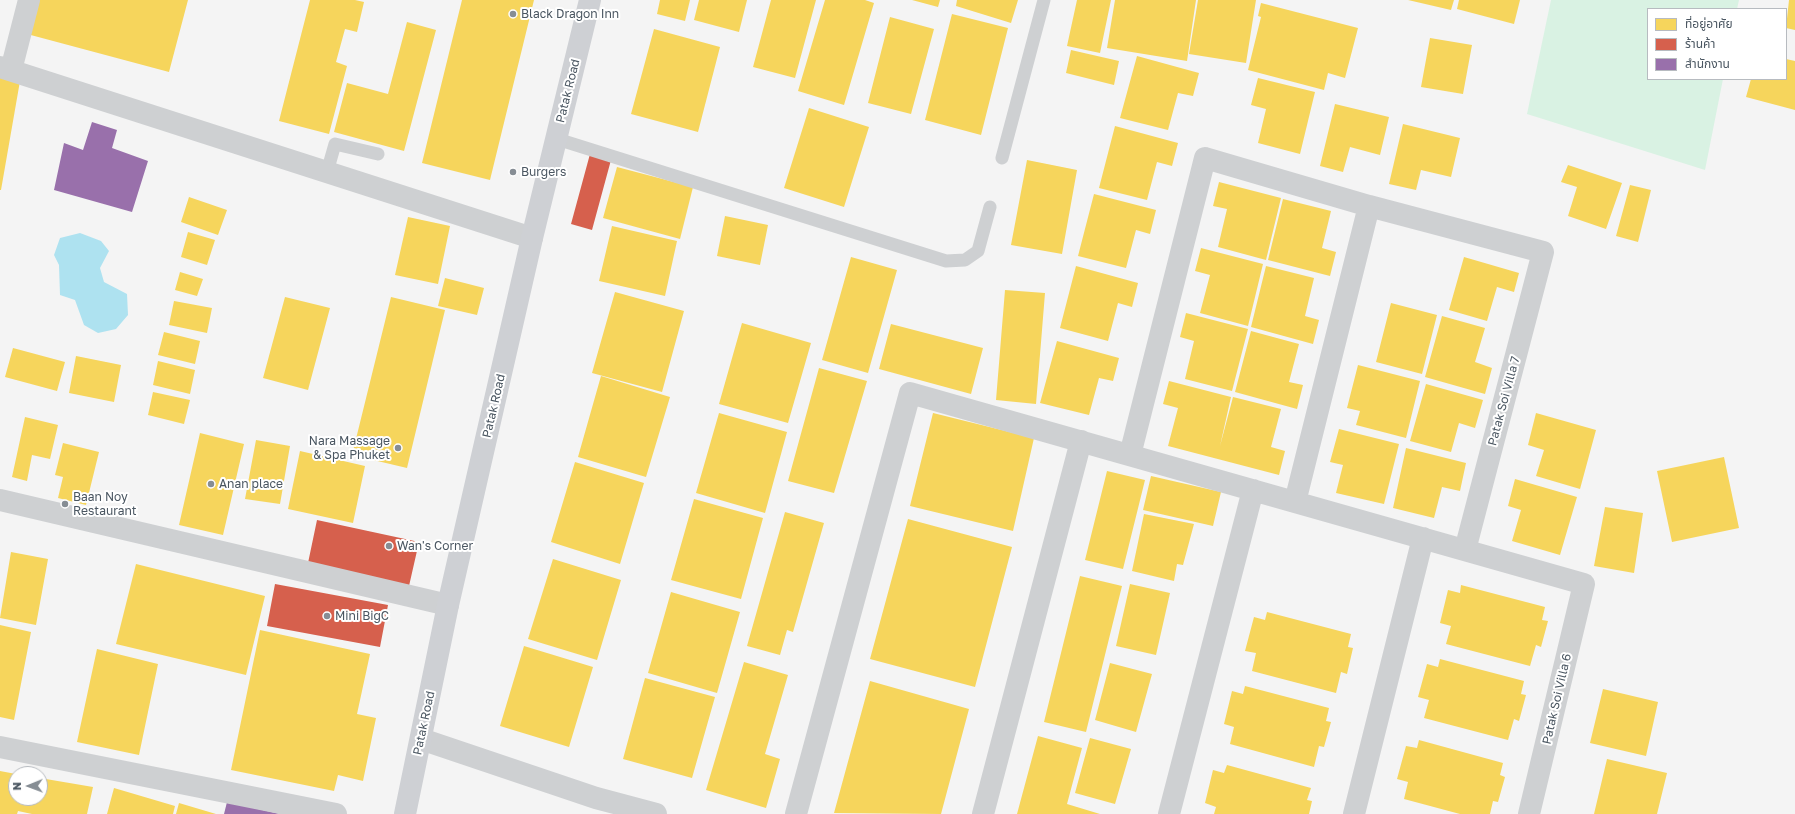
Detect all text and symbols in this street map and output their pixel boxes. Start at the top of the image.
place label: Black Dragon Inn [521,7,619,21]
legend [1647,8,1787,80]
marker: Black Dragon Inn [508,9,518,19]
text: ที่อยู่อาศัย [1685,16,1733,31]
text: ร้านค้า [1685,36,1715,51]
text: สำนักงาน [1685,56,1730,71]
street label: Patak Road [553,58,583,124]
place label: Burgers [521,165,566,179]
marker: Burgers [508,167,518,177]
street label: Patak Soi Villa 7 [1485,355,1523,447]
street label: Patak Road [480,373,508,439]
place label: Nara Massage & Spa Phuket [309,434,390,462]
marker: Nara Massage & Spa Phuket [393,443,403,453]
place label: Anan place [219,477,283,491]
marker: Anan place [206,479,216,489]
place label: Baan Noy Restaurant [73,490,137,518]
marker: Baan Noy Restaurant [60,499,70,509]
place label: Wan's Corner [397,539,473,553]
marker: Wan's Corner [384,541,394,551]
place label: Mini BigC [335,609,389,623]
marker: Mini BigC [322,611,332,621]
street label: Patak Soi Villa 6 [1540,652,1574,746]
street label: Patak Road [410,690,438,756]
north arrow [8,766,48,806]
text: N [10,782,23,791]

